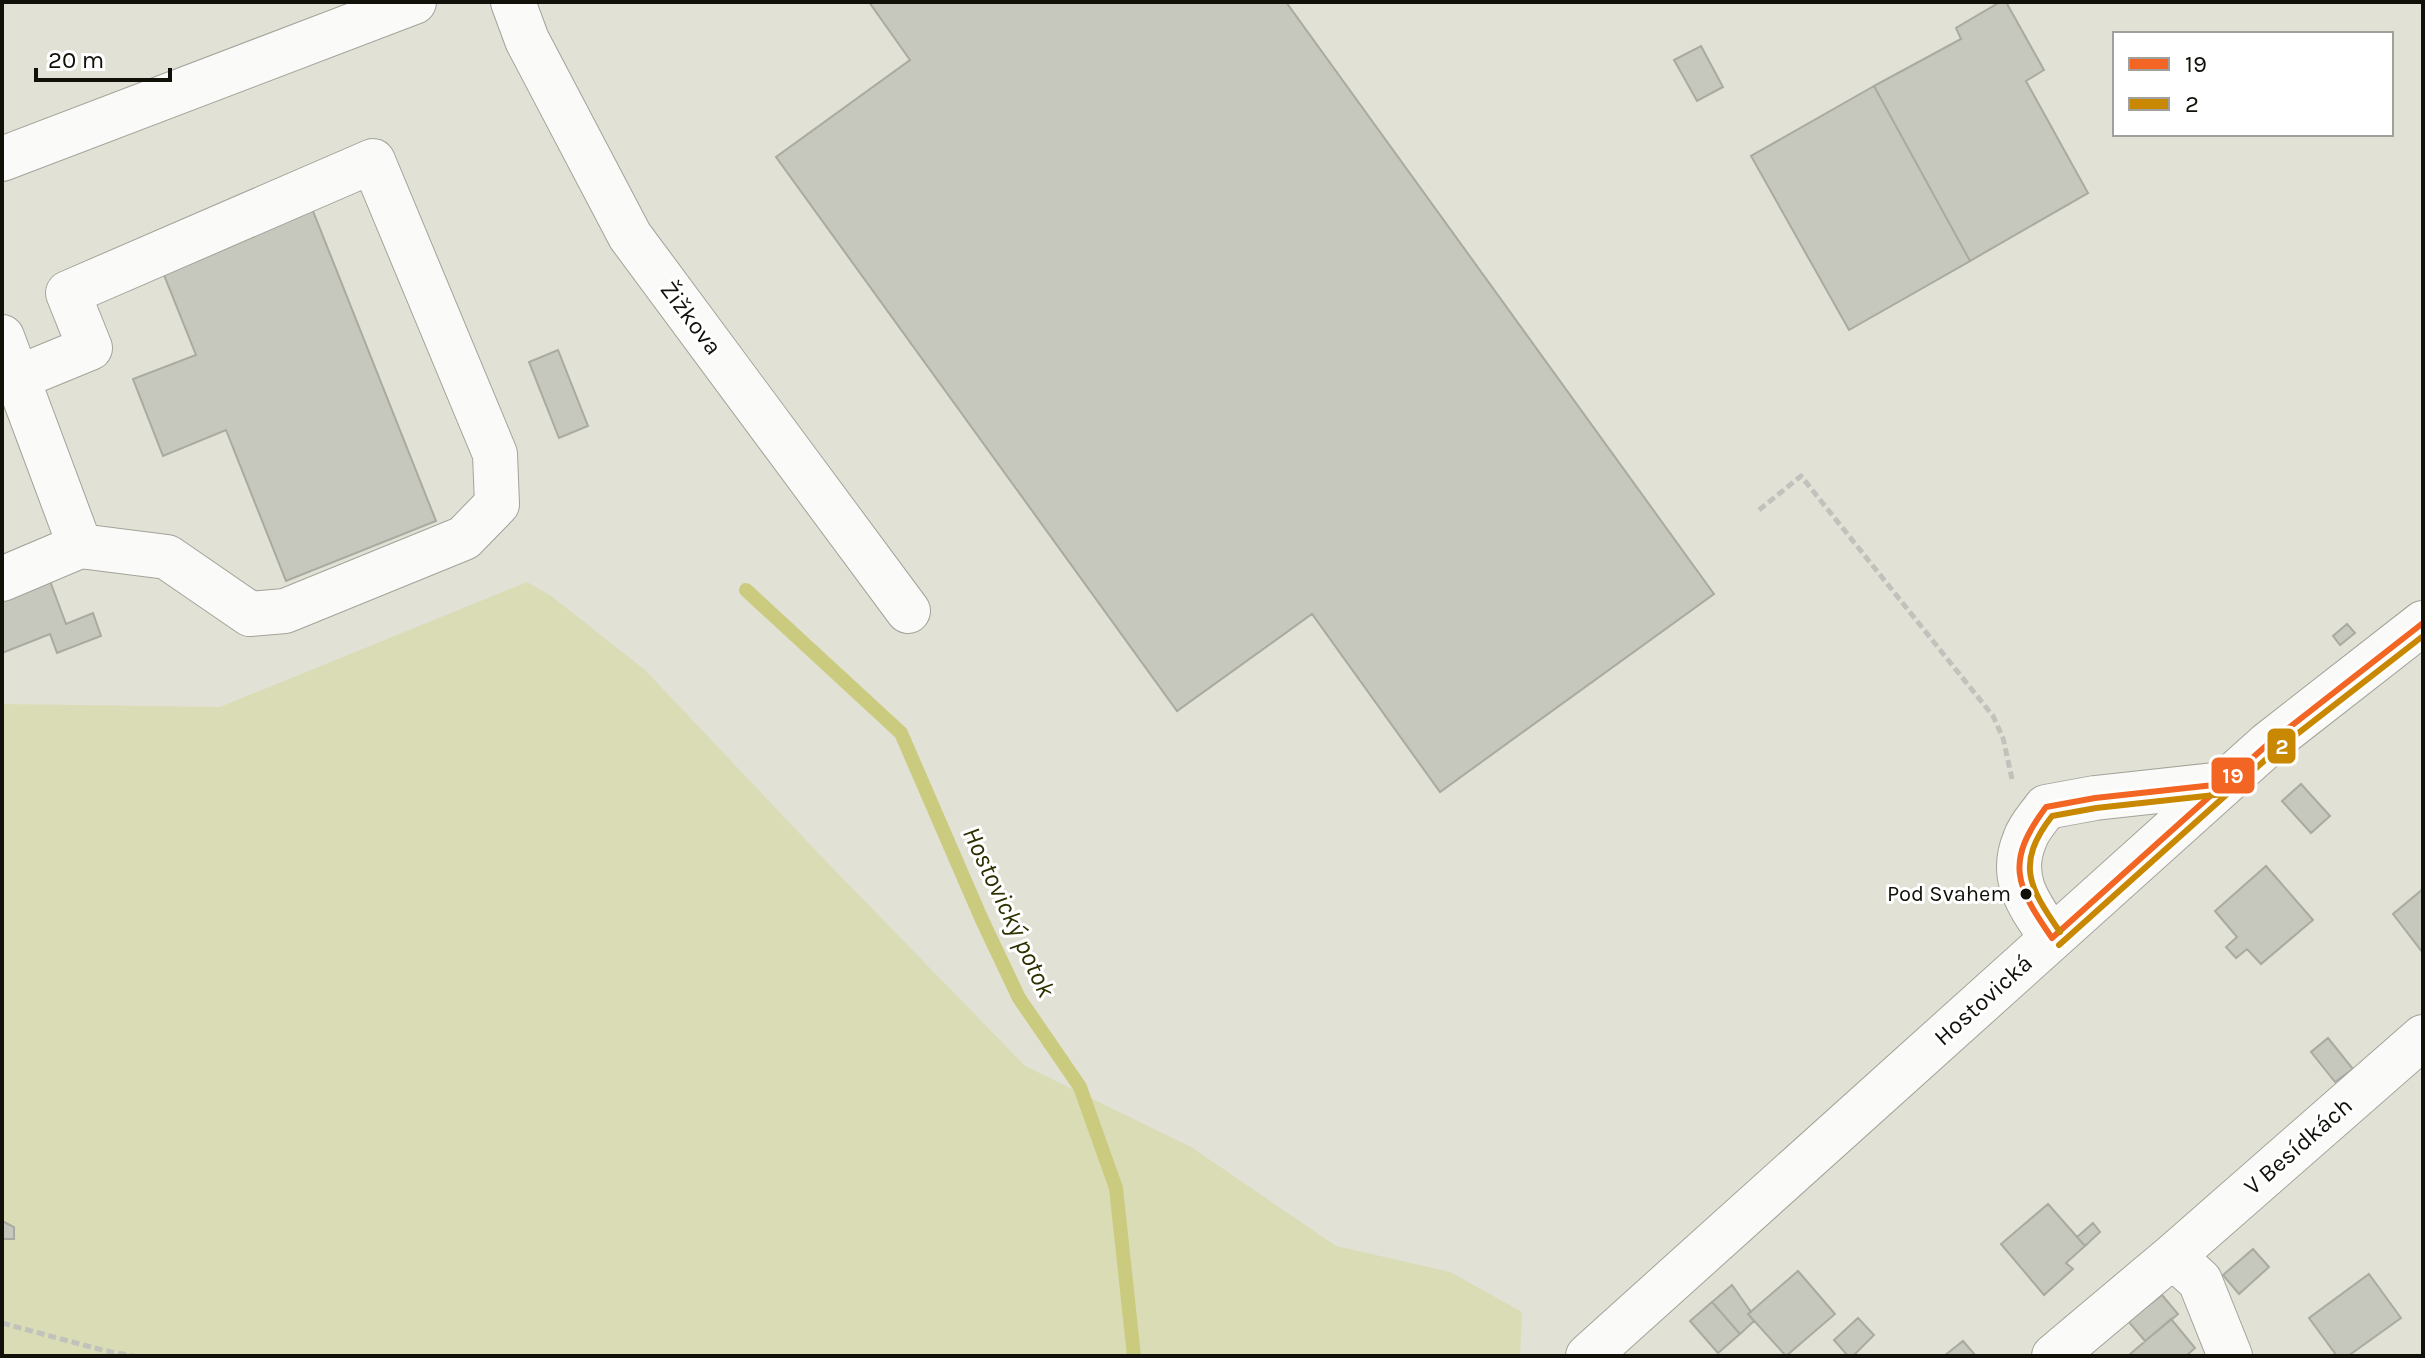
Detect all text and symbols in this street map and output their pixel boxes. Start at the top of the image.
scale bar [36,32,170,82]
legend [2113,32,2393,136]
text: 20 m [48,46,104,74]
text: 19 [2185,50,2207,78]
text: 2 [2185,90,2199,118]
street label: Žižkova [654,276,728,360]
line badge: 2 [2266,727,2297,765]
text: 2 [2275,734,2289,760]
line badge: 19 [2210,756,2256,795]
text: 19 [2222,763,2244,789]
water label: Hostovický potok [956,822,1062,1003]
place label: Pod Svahem [1887,881,2011,907]
marker: Pod Svahem [2018,886,2034,902]
street label: Hostovická [1928,949,2038,1051]
street label: V Besídkách [2238,1091,2358,1201]

